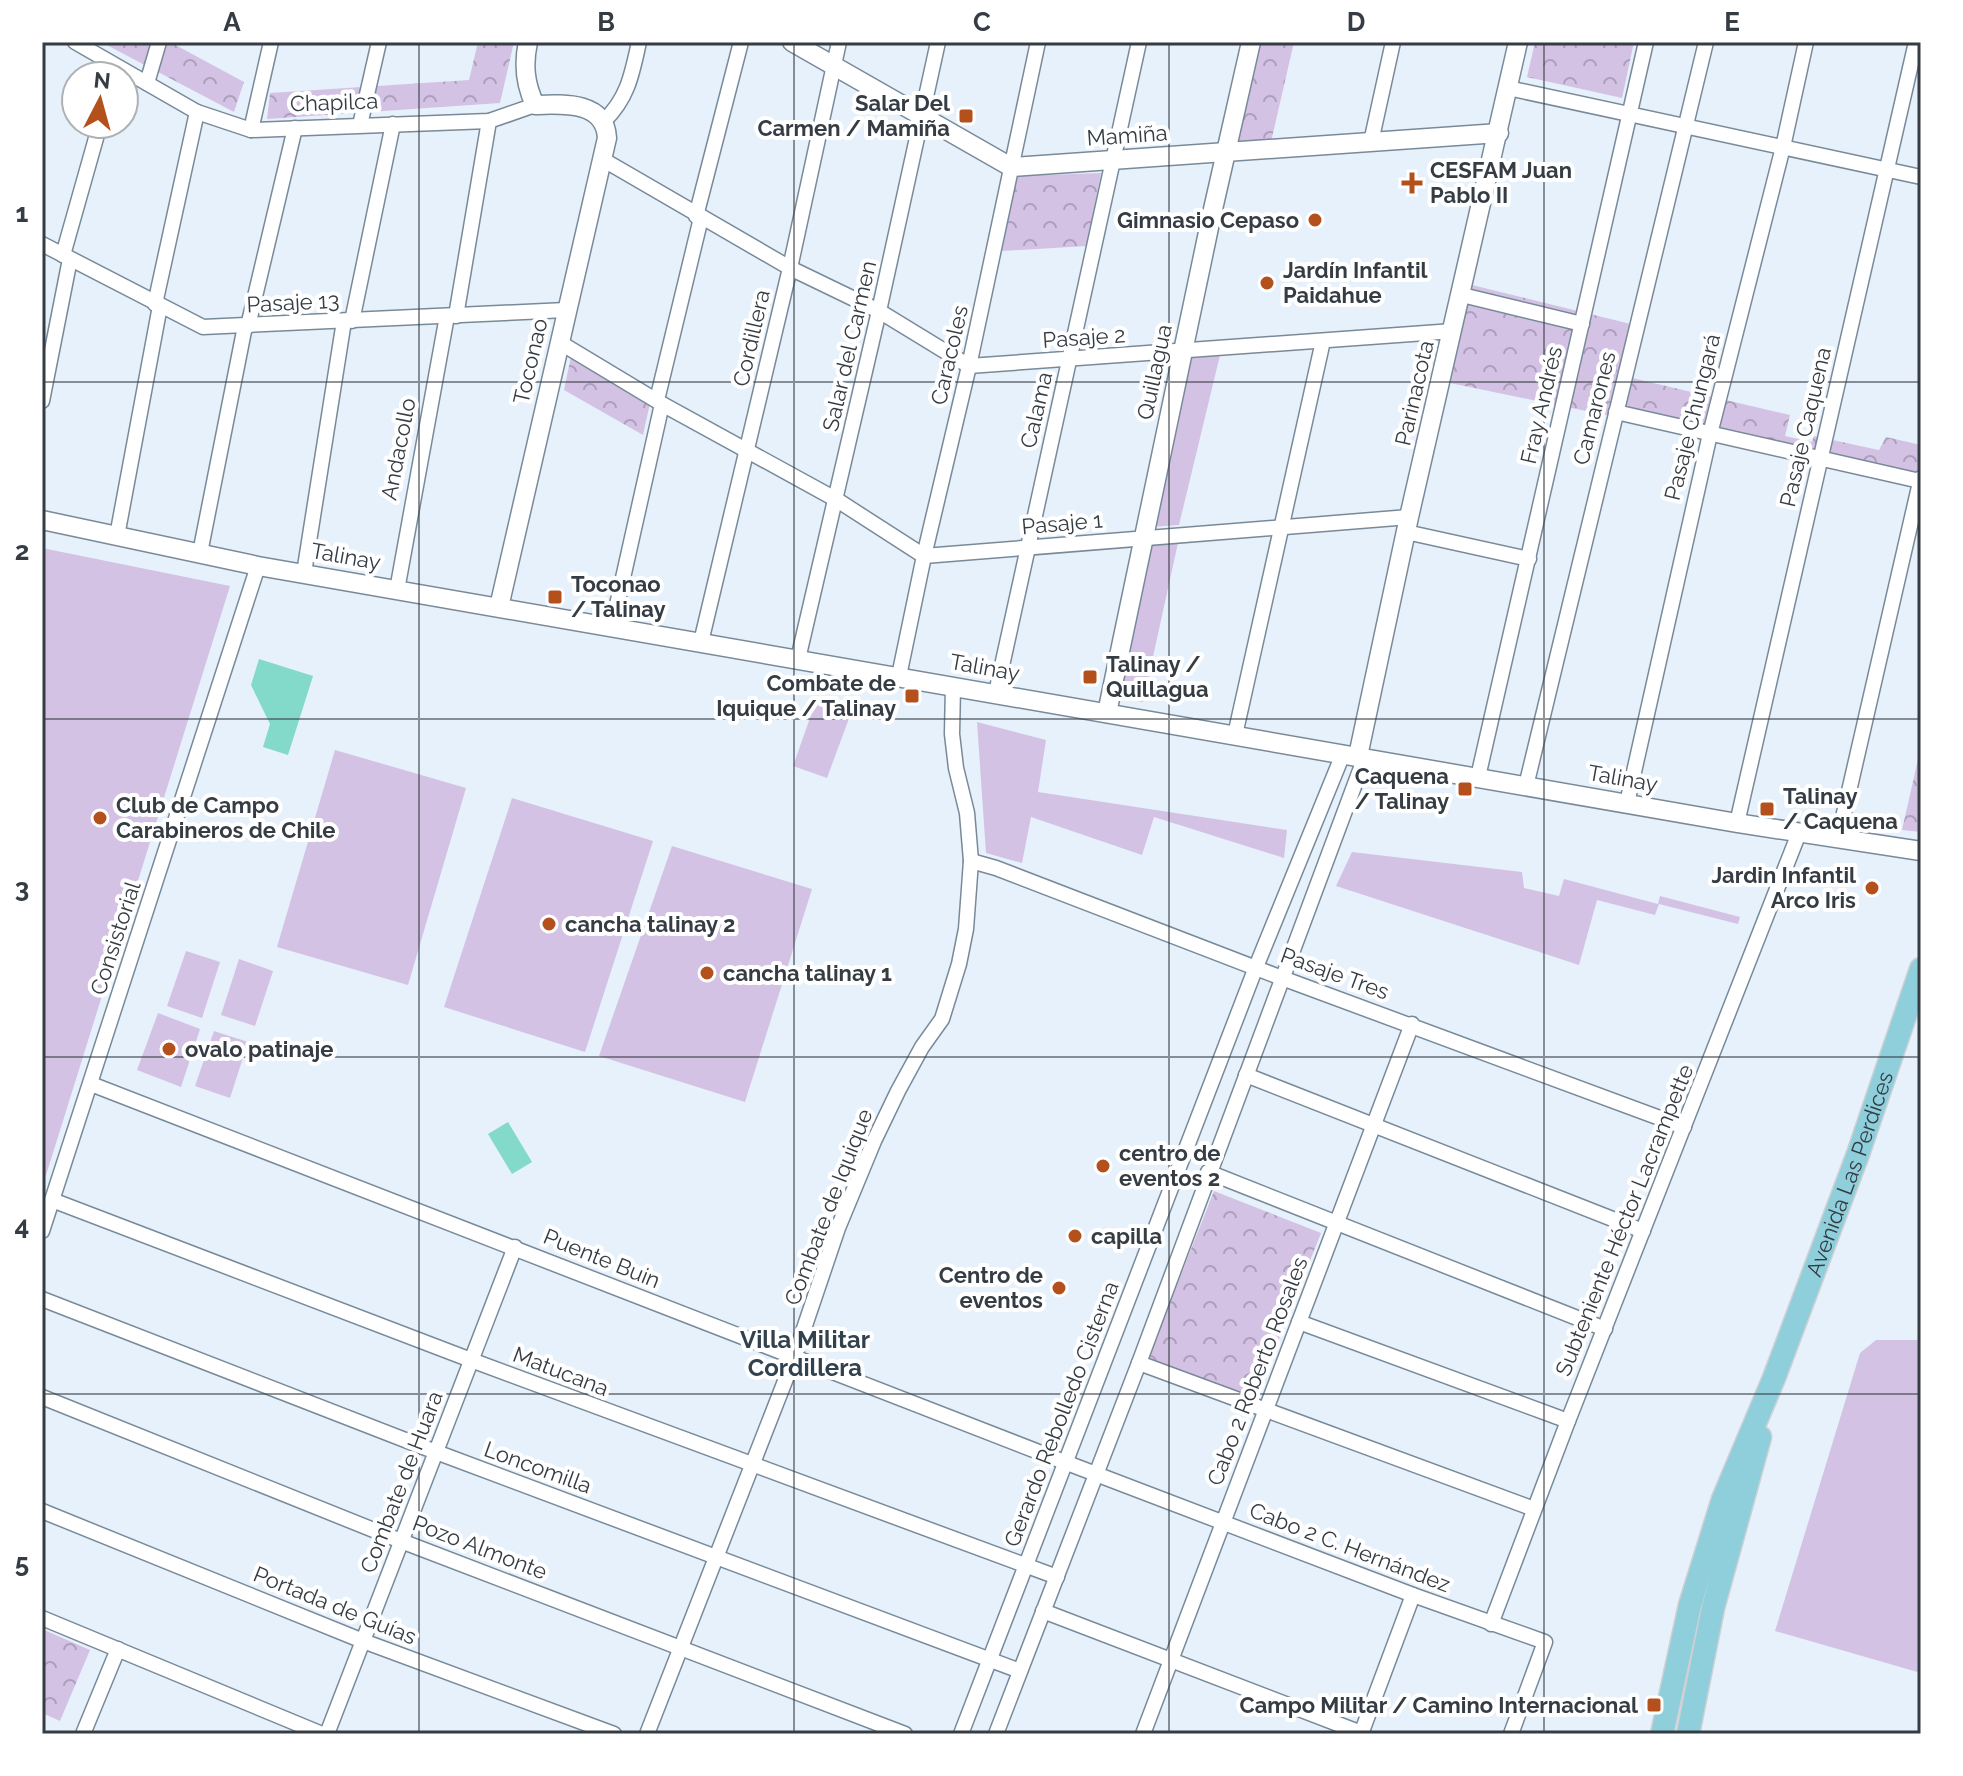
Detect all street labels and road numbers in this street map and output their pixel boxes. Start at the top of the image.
street label: Chapilca [289,87,379,117]
street label: Mamiña [1086,119,1168,151]
street label: Salar del Carmen [817,258,881,434]
street label: Pasaje 13 [246,287,340,317]
street label: Cordillera [727,287,775,389]
street label: Caracoles [925,303,973,407]
street label: Toconao [508,316,552,406]
street label: Pasaje 2 [1042,321,1126,353]
street label: Quillagua [1131,322,1177,422]
street label: Pasaje Chungará [1659,331,1725,503]
street label: Parinacota [1389,338,1439,448]
street label: Fray Andrés [1515,344,1567,466]
street label: Pasaje Caquena [1774,345,1836,509]
street label: Camarones [1567,349,1621,467]
street label: Calama [1015,369,1057,451]
street label: Andacollo [375,396,421,502]
street label: Pasaje 1 [1020,507,1104,539]
street label: Talinay [309,537,383,575]
street label: Talinay [948,648,1022,686]
street label: Talinay [1586,759,1660,797]
street label: Consistorial [84,878,146,998]
street label: Pasaje Tres [1277,941,1393,1005]
street label: Subteniente Héctor Lacrampette [1549,1060,1699,1380]
street label: Avenida Las Perdices [1800,1068,1898,1280]
street label: Combate de Iquique [779,1105,877,1309]
street label: Puente Buin [540,1223,664,1293]
street label: Cabo 2 Roberto Rosales [1201,1253,1313,1489]
street label: Gerardo Rebolledo Cisterna [998,1278,1124,1550]
street label: Matucana [509,1341,613,1401]
street label: Combate de Huara [354,1387,448,1577]
street label: Loncomilla [481,1436,595,1498]
street label: Cabo 2 C. Hernández [1246,1497,1454,1597]
street label: Pozo Almonte [409,1509,551,1585]
street label: Portada de Guías [250,1560,420,1650]

